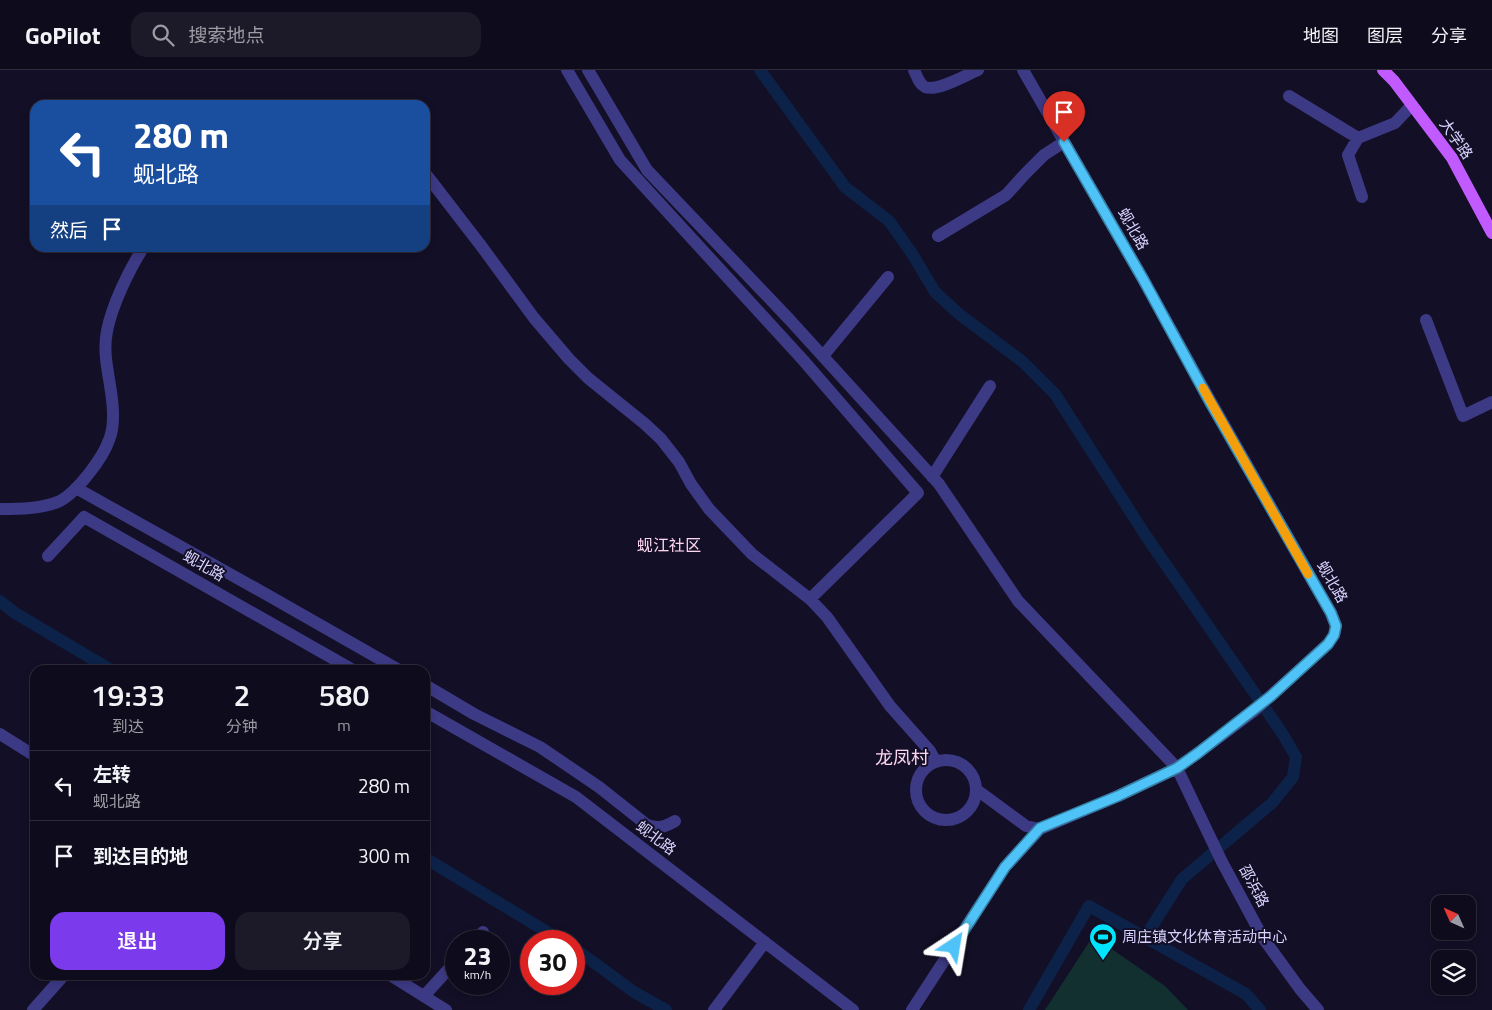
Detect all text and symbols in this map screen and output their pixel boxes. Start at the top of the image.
search box [131,12,481,57]
text: GoPilot [25,17,101,53]
text: 搜索地点 [189,20,265,49]
icon: search [149,21,177,49]
text: 地图 [1303,22,1339,49]
text: 图层 [1367,22,1403,49]
text: 分享 [1431,22,1467,49]
pin [1043,91,1085,142]
icon: arrive [1050,98,1078,126]
text: 280 m [133,108,229,162]
street label: 大学路 [1434,114,1479,164]
icon: left [50,120,115,185]
text: 蚬北路 [133,157,199,191]
street label: 蚬北路 [1112,204,1155,254]
text: 然后 [50,215,88,244]
icon: arrive [98,215,126,243]
district label: 蚬江社区 [637,533,701,557]
street label: 蚬北路 [179,544,229,587]
street label: 蚬北路 [1311,557,1354,607]
text: 19:33 [91,672,165,718]
text: 2 [234,672,250,718]
text: 580 [319,672,369,718]
text: m [337,713,351,737]
text: 到达 [112,714,144,738]
text: 分钟 [226,714,258,738]
district label: 龙凤村 [875,744,929,771]
text: 左转 [93,759,131,788]
text: 280 m [358,771,410,800]
icon: left [50,772,78,800]
text: 蚬北路 [93,789,141,813]
street label: 蚬北路 [631,815,681,860]
text: 到达目的地 [93,841,188,870]
text: 300 m [358,841,410,870]
icon: arrive [50,842,78,870]
street label: 邵浜路 [1234,860,1275,911]
north arrow [1431,895,1476,940]
map controls [1431,895,1476,995]
button: 退出 [50,912,225,970]
button: 分享 [235,912,410,970]
position arrow [927,919,979,971]
sports icon: 周庄镇文化体育活动中心 [1088,922,1118,961]
place label: 周庄镇文化体育活动中心 [1122,925,1287,948]
speed limit sign: 30 [520,930,585,995]
text: 23 [463,937,492,975]
button: layers [1431,950,1476,995]
text: km/h [464,965,491,984]

